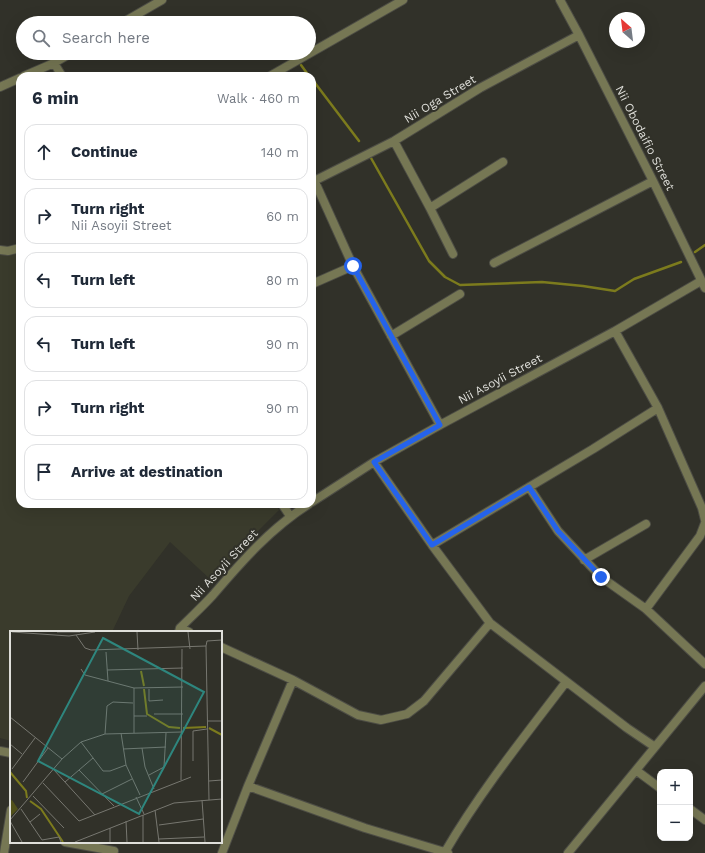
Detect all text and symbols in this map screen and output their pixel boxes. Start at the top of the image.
north arrow [609,12,645,48]
search box [16,16,316,60]
icon: search [30,27,52,49]
text: Search here [62,29,150,47]
street label: Nii Oga Street [402,72,478,126]
street label: Nii Obodaifio Street [612,83,678,193]
text: 6 min [32,88,79,108]
text: Walk · 460 m [217,91,300,106]
icon: ahead [33,141,55,163]
text: Continue [71,143,138,161]
text: 140 m [261,145,299,160]
text: Turn right [71,200,144,218]
icon: right [33,205,55,227]
text: 60 m [266,209,299,224]
text: Nii Asoyii Street [71,218,172,233]
route start [344,257,362,275]
icon: left [33,269,55,291]
text: Turn left [71,271,135,289]
text: 80 m [266,273,299,288]
icon: left [33,333,55,355]
text: Turn left [71,335,135,353]
text: 90 m [266,337,299,352]
street label: Nii Asoyii Street [456,351,544,407]
icon: right [33,397,55,419]
text: Turn right [71,399,144,417]
text: 90 m [266,401,299,416]
icon: arrive [33,461,55,483]
text: Arrive at destination [71,463,223,481]
street label: Nii Asoyii Street [187,526,261,604]
route end [592,568,610,586]
inset map [10,631,222,843]
map controls [657,769,693,841]
button: + [657,769,693,805]
button: − [657,805,693,841]

